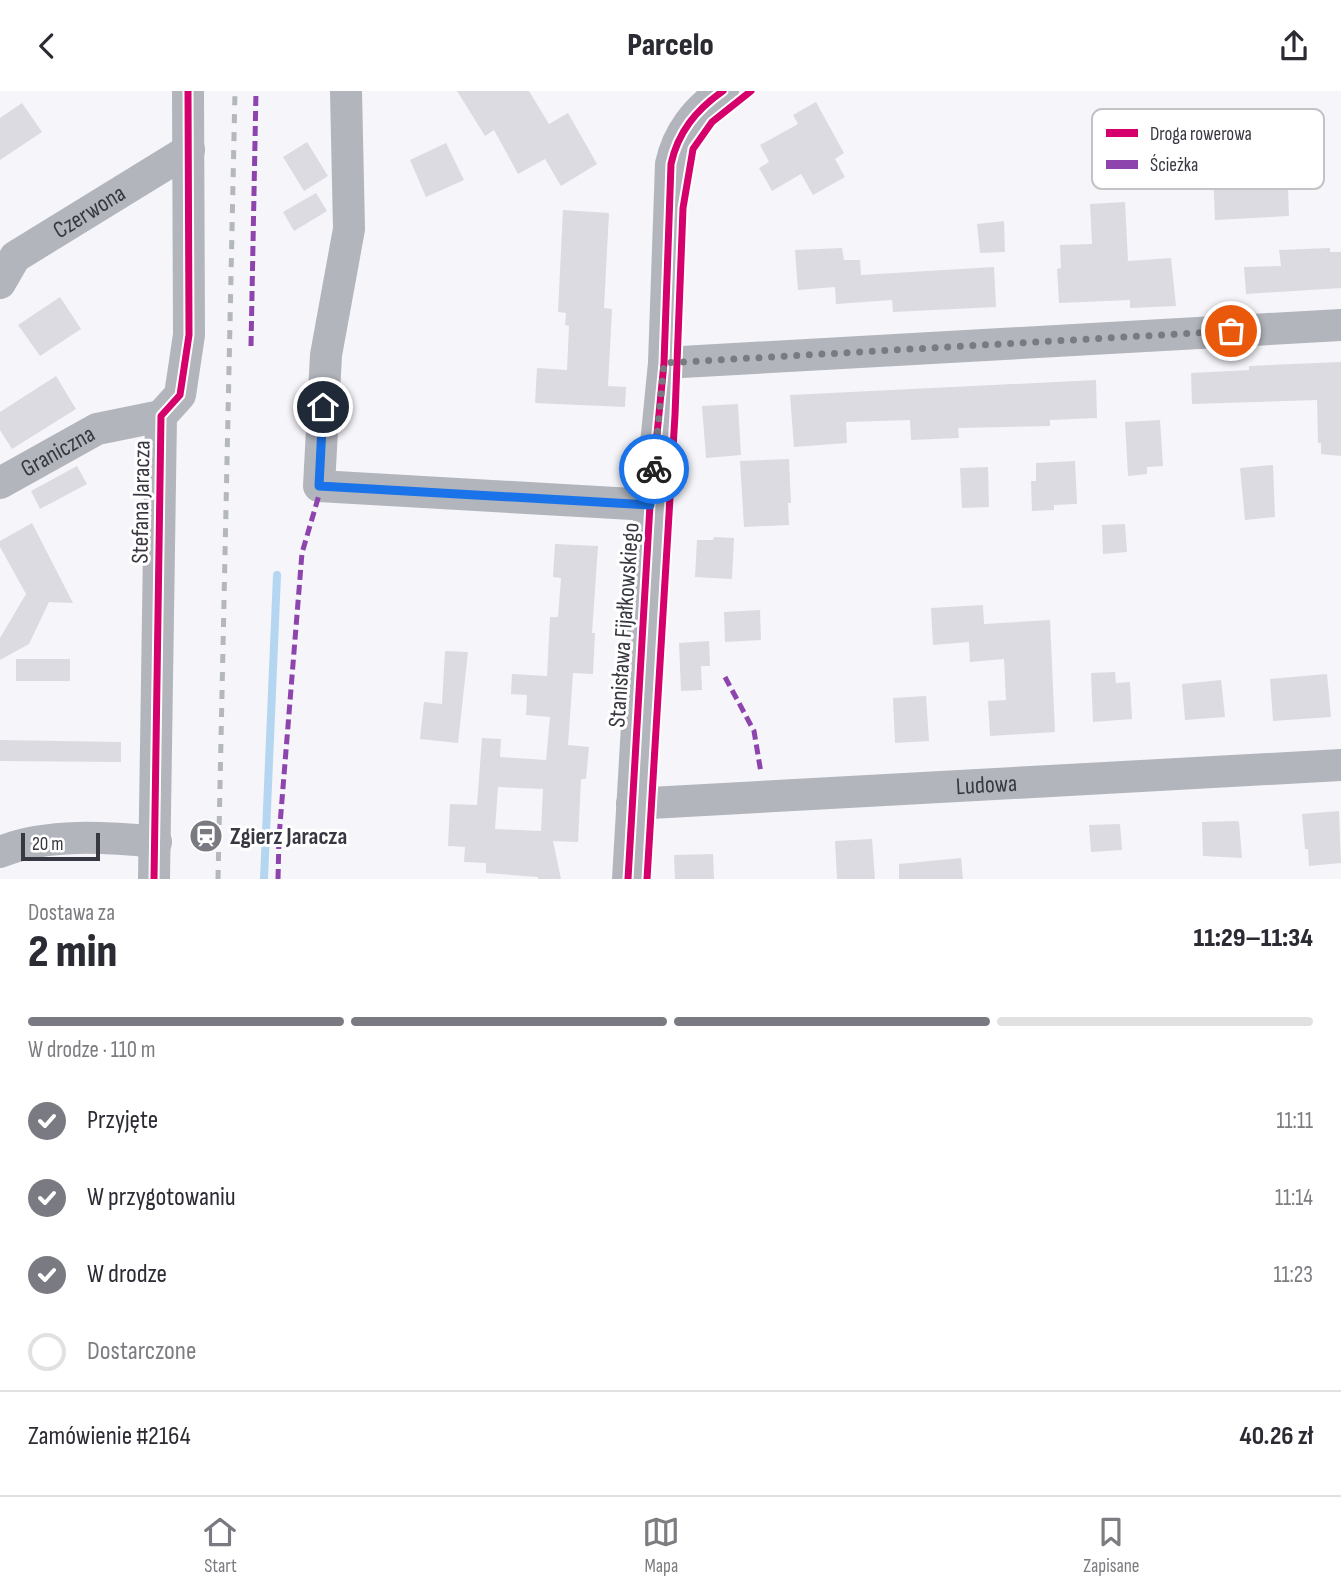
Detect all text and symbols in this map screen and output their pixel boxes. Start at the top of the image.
text: Parcelo [627,26,714,65]
icon: back [28,27,66,65]
icon: share [1275,27,1313,65]
legend [1092,109,1324,189]
text: Droga rowerowa [1150,123,1252,146]
text: Ścieżka [1150,154,1198,177]
street label: Czerwona [48,178,131,245]
pin [1201,301,1261,361]
icon: bag [1212,312,1250,350]
pin [293,377,353,437]
icon: home [304,388,342,426]
street label: Graniczna [16,419,100,483]
courier [619,434,689,504]
street label: Stefana Jaracza [125,440,157,564]
icon: bike [635,450,673,488]
street label: Stanisława Fijałkowskiego [602,522,646,728]
street label: Ludowa [955,768,1018,801]
station icon: Zgierz Jaracza [187,817,225,855]
place label: Zgierz Jaracza [230,822,347,851]
scale bar [21,830,100,862]
text: 20 m [32,833,64,856]
text: Dostawa za [28,899,115,927]
text: 11:29–11:34 [1194,923,1313,954]
text: 2 min [28,925,117,980]
text: W drodze · 110 m [28,1036,155,1064]
icon: check [28,1102,66,1140]
text: Przyjęte [87,1105,158,1136]
text: 11:11 [1276,1107,1313,1135]
icon: check [28,1179,66,1217]
text: W przygotowaniu [87,1182,236,1213]
text: 11:14 [1275,1184,1313,1212]
icon: check [28,1256,66,1294]
text: W drodze [87,1259,167,1290]
text: 11:23 [1273,1261,1313,1289]
text: Dostarczone [87,1336,196,1367]
text: Zamówienie #2164 [28,1421,191,1452]
text: 40.26 zł [1240,1421,1313,1452]
tab: Start [201,1513,239,1578]
tab: Mapa [642,1513,680,1578]
tab: Zapisane [1083,1513,1140,1578]

